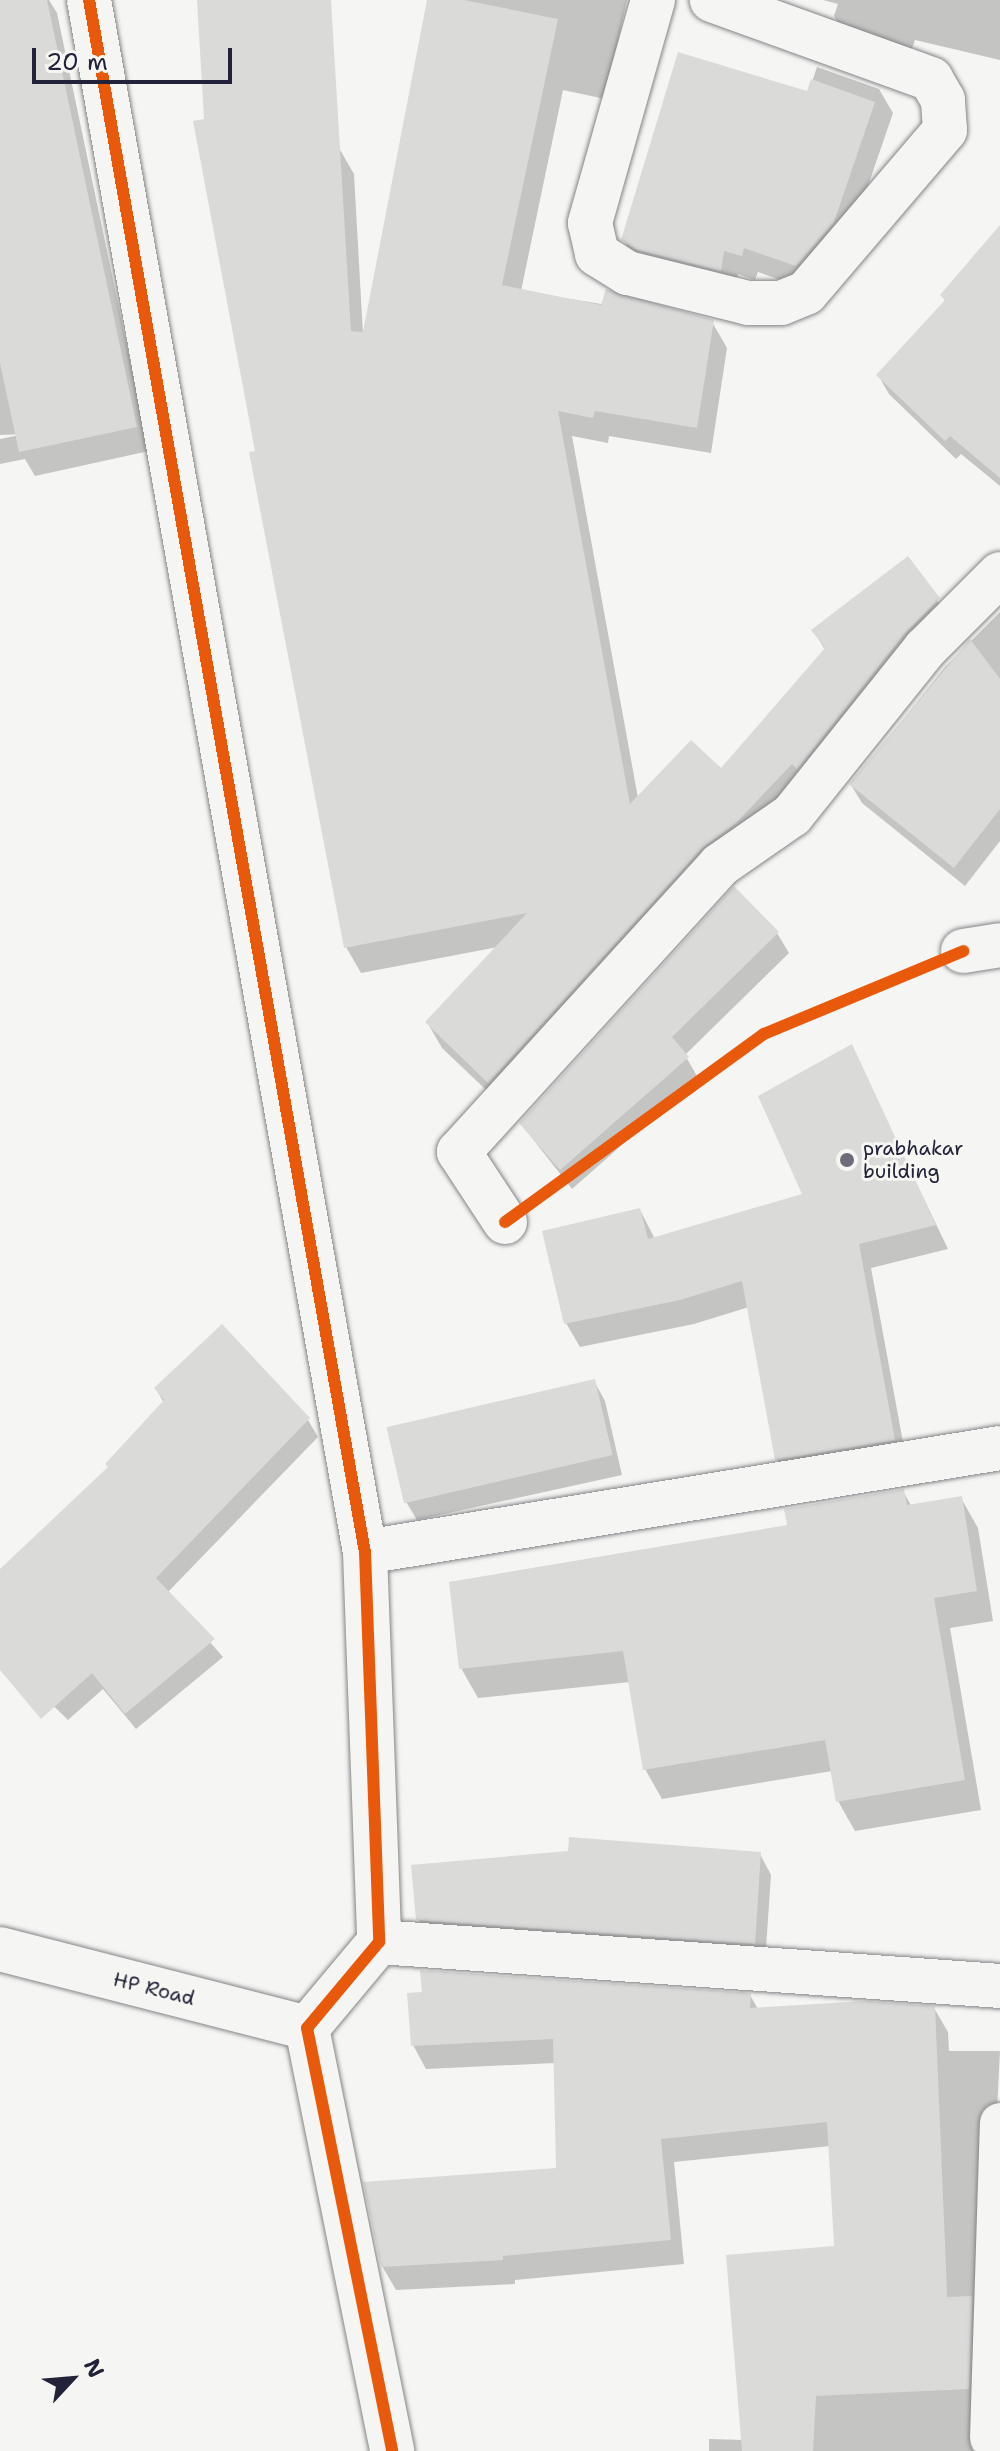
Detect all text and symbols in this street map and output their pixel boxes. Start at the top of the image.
scale bar [36,32,236,82]
text: 20 m [46,46,108,78]
place label: prabhakar building [863,1136,963,1183]
marker: prabhakar building [838,1151,856,1169]
street label: HP Road [111,1967,197,2011]
north arrow [32,2339,112,2419]
text: N [77,2354,111,2382]

